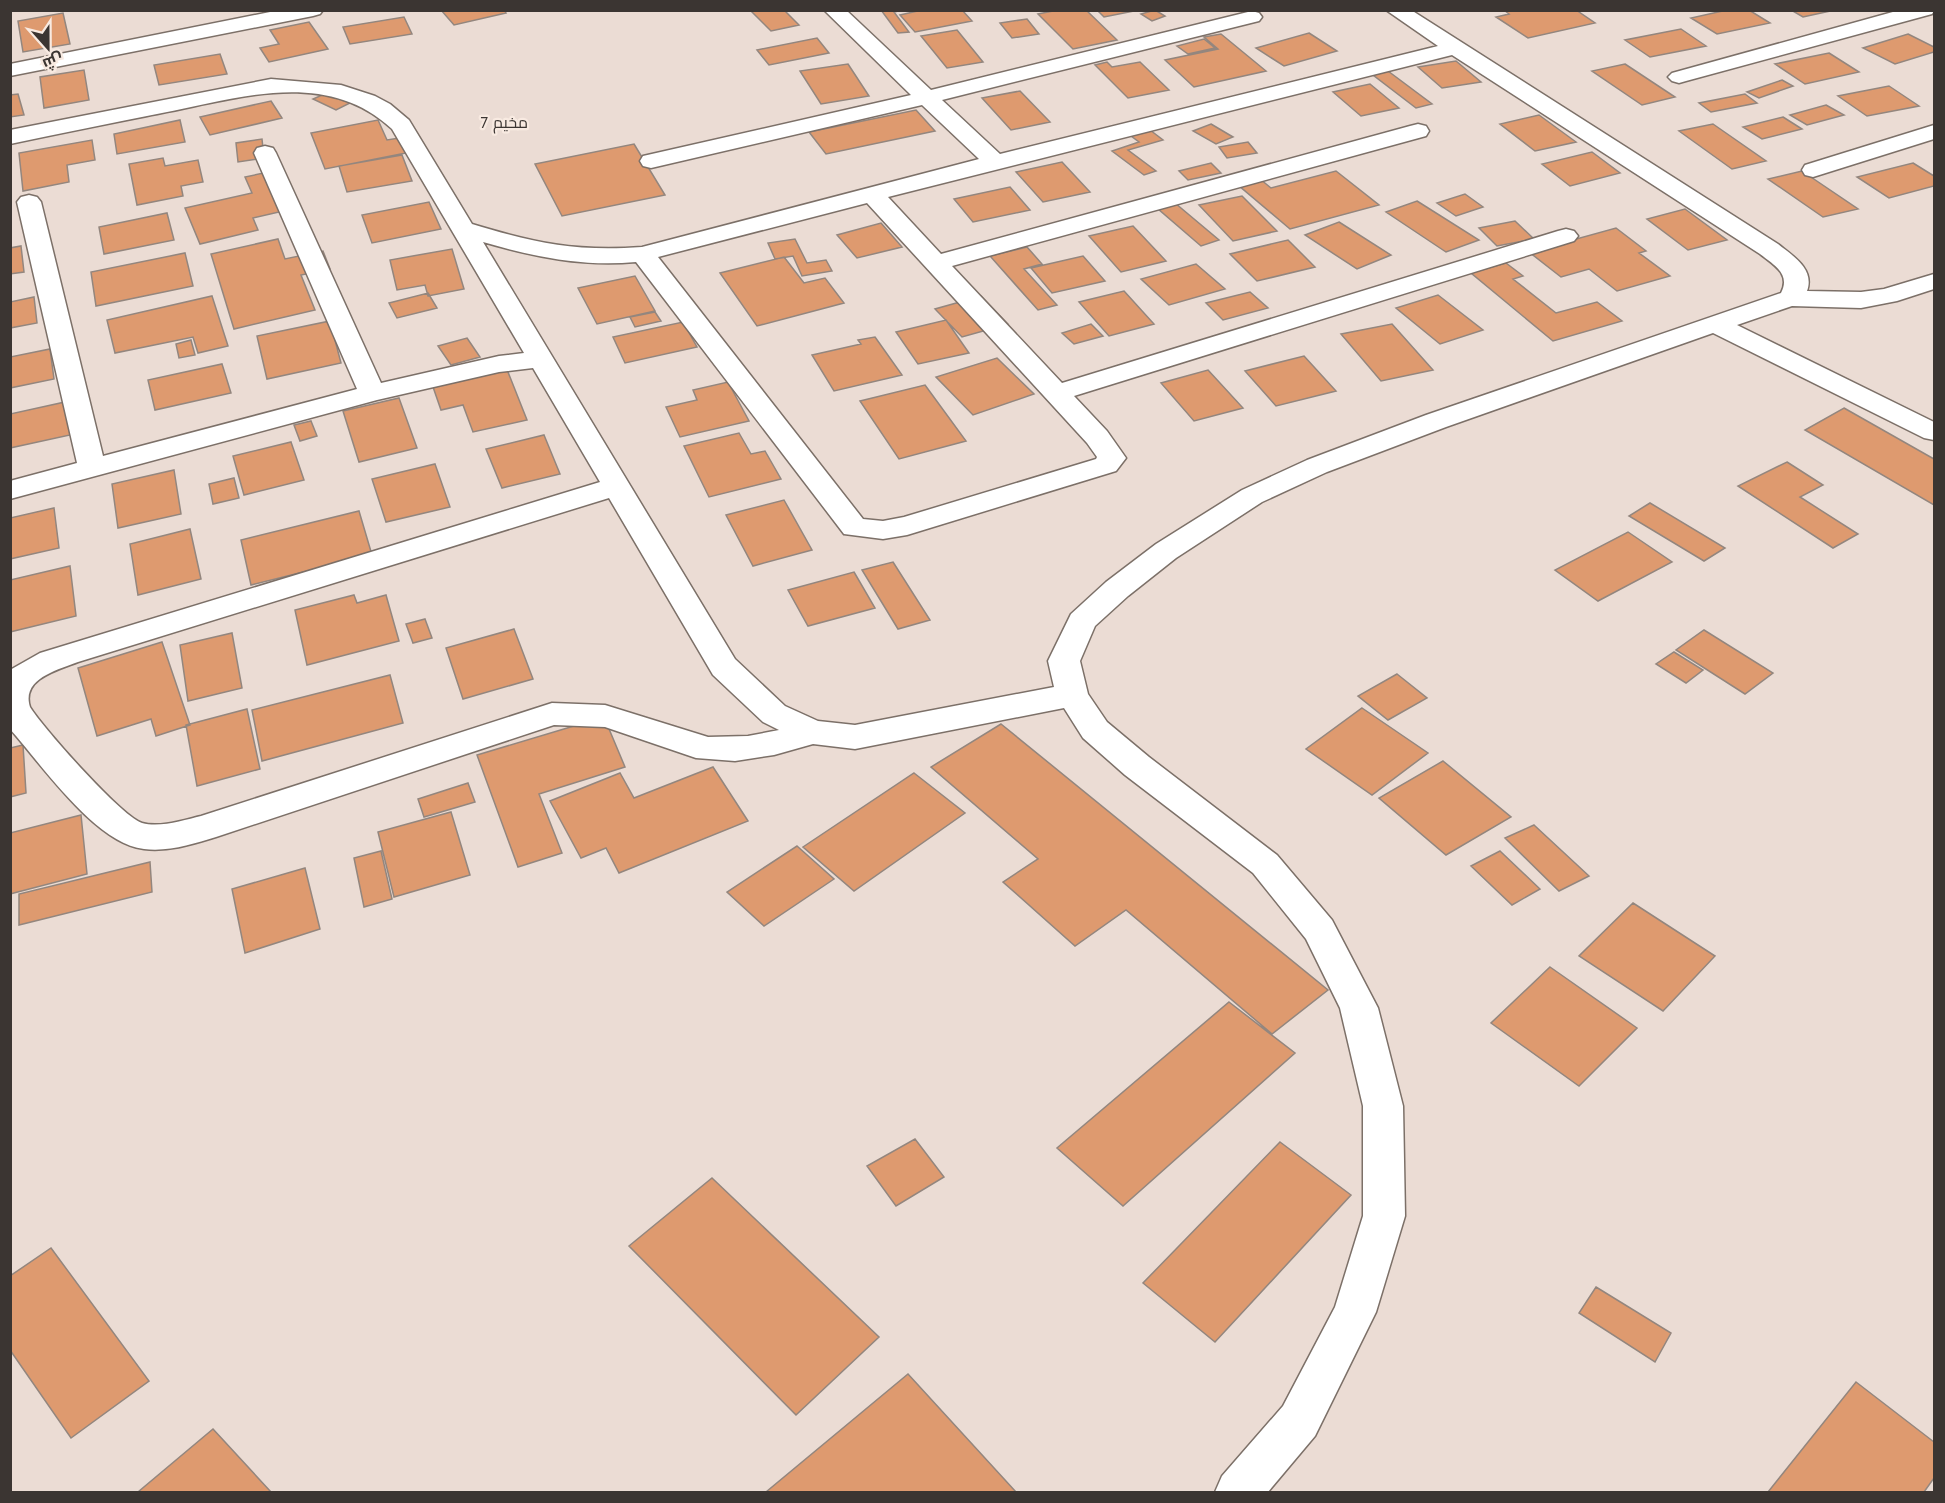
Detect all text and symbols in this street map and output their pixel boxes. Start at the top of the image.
north arrow [18,18,78,78]
text: ش [40,49,67,75]
district label: مخيم 7 [480,112,528,134]

